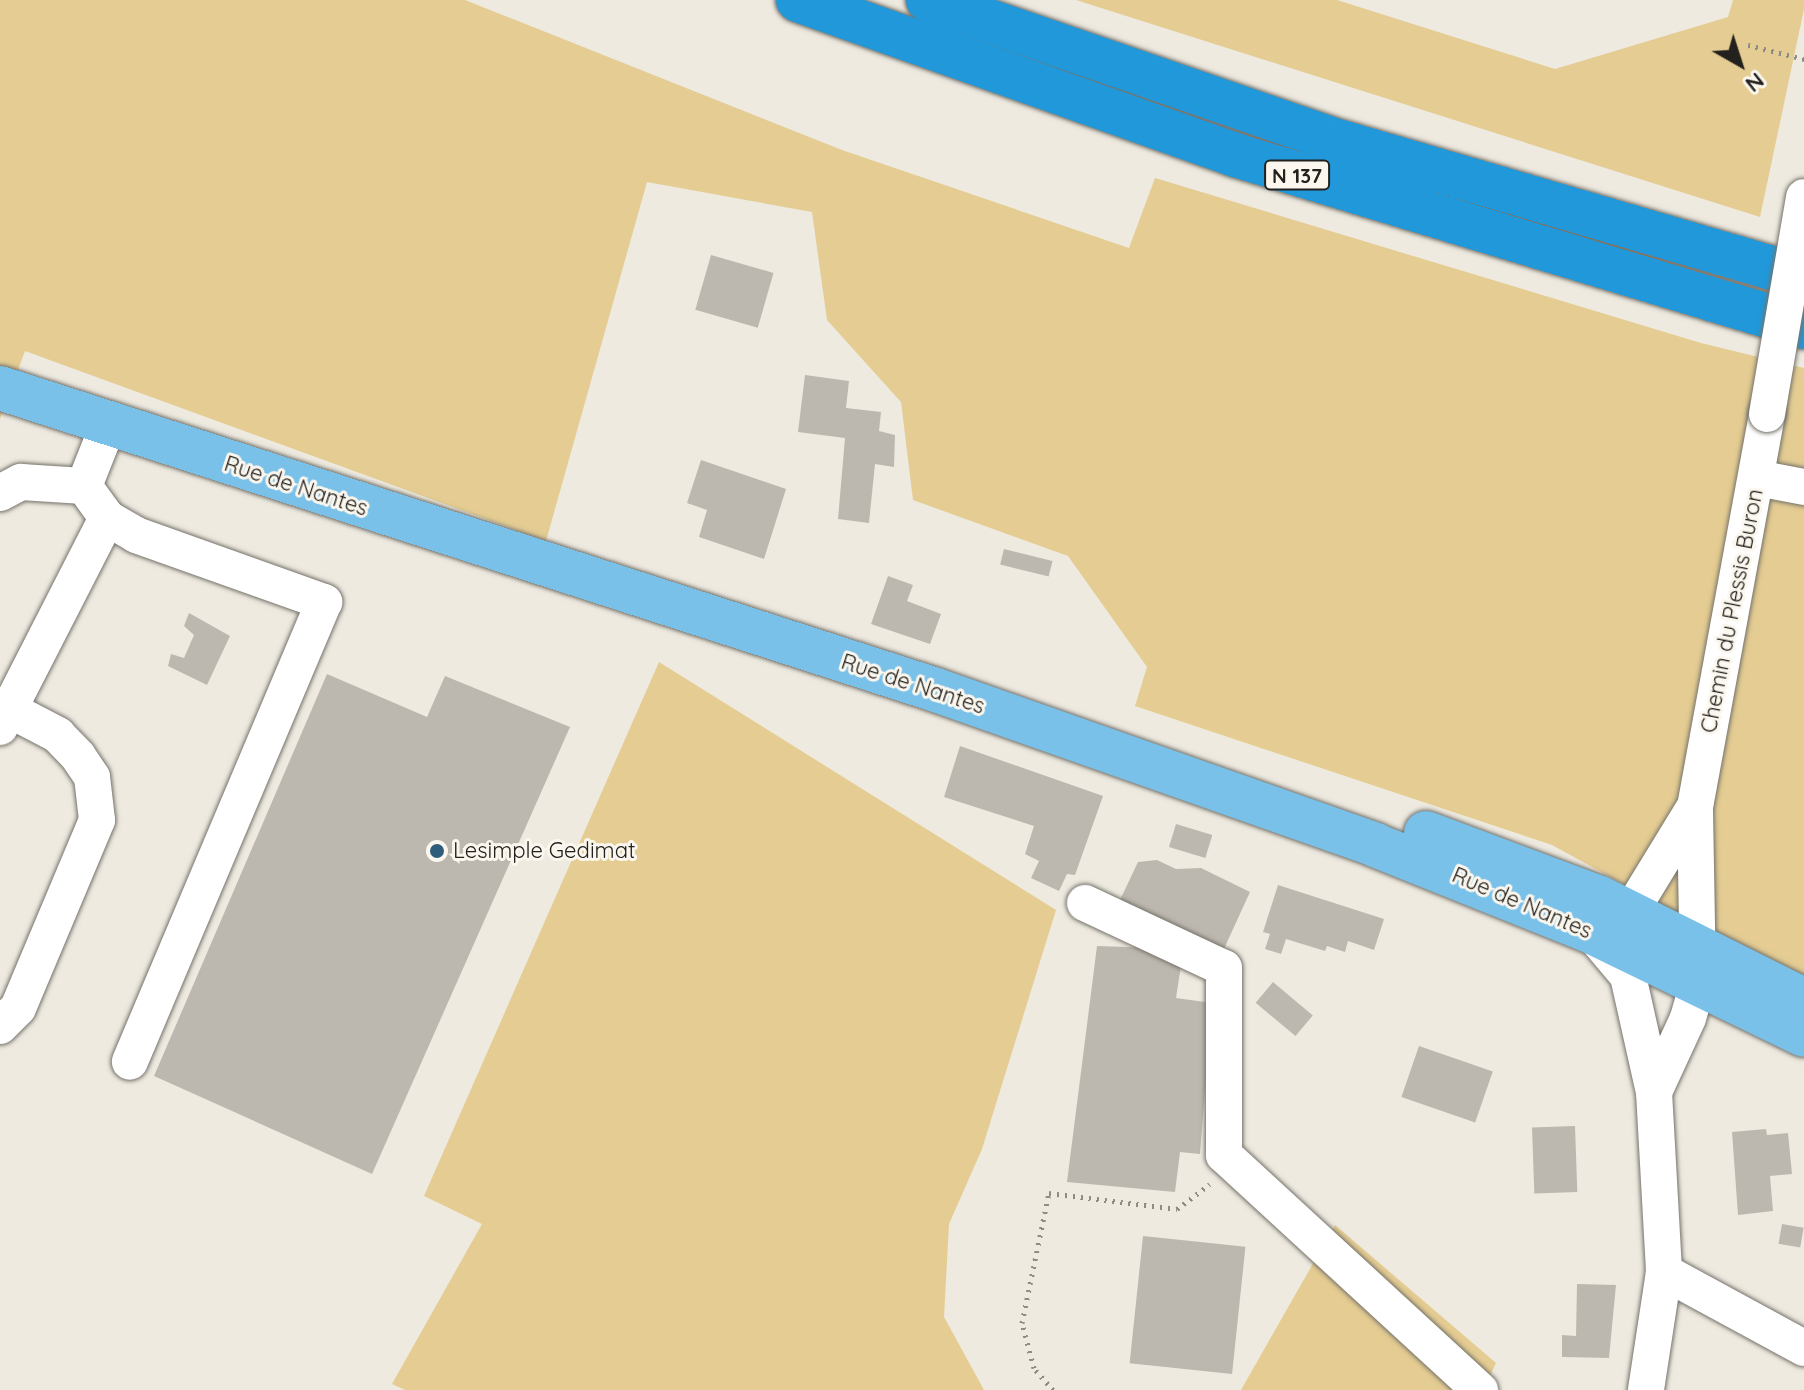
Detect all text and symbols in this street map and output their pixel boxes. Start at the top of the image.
north arrow [1700,24,1780,104]
text: N [1740,67,1770,99]
road number: N 137 [1263,159,1331,191]
street label: Rue de Nantes [221,450,371,522]
street label: Chemin du Plessis Buron [1695,487,1769,735]
street label: Rue de Nantes [838,648,988,720]
place label: Lesimple Gedimat [453,838,635,864]
marker: Lesimple Gedimat [428,842,446,860]
street label: Rue de Nantes [1448,862,1596,944]

